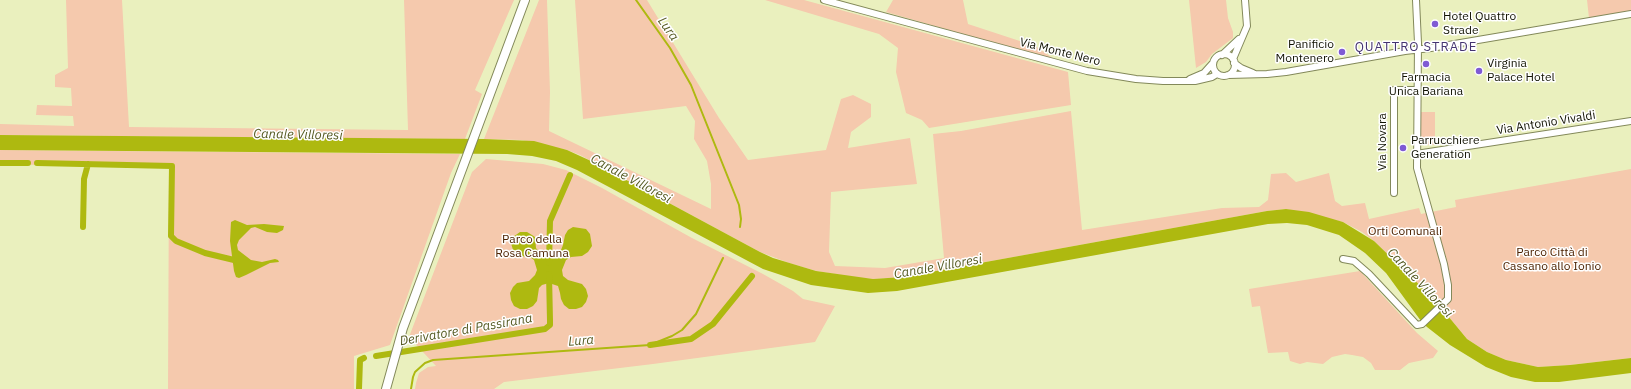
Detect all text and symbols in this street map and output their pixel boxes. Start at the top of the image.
place label: Hotel Quattro Strade [1443,10,1516,38]
water label: Lura [654,14,682,44]
marker: Hotel Quattro Strade [1430,19,1440,29]
street label: Via Monte Nero [1018,35,1102,69]
place label: Panificio Montenero [1276,38,1334,66]
district label: QUATTRO STRADE [1355,39,1477,55]
marker: Panificio Montenero [1337,47,1347,57]
place label: Virginia Palace Hotel [1487,57,1555,85]
marker: Farmacia Unica Bariana [1421,59,1431,69]
marker: Virginia Palace Hotel [1474,66,1484,76]
place label: Farmacia Unica Bariana [1389,71,1463,99]
street label: Via Antonio Vivaldi [1495,108,1597,138]
street label: Via Novara [1376,113,1390,171]
water label: Canale Villoresi [253,126,343,144]
place label: Parrucchiere Generation [1411,134,1480,162]
marker: Parrucchiere Generation [1398,143,1408,153]
water label: Canale Villoresi [588,151,674,207]
park label: Orti Comunali [1368,225,1442,239]
park label: Parco della Rosa Camuna [495,233,569,261]
water label: Canale Villoresi [1384,245,1456,321]
park label: Parco Città di Cassano allo Ionio [1503,246,1601,274]
water label: Canale Villoresi [893,252,983,282]
water label: Derivatore di Passirana [398,311,534,349]
water label: Lura [568,332,594,350]

